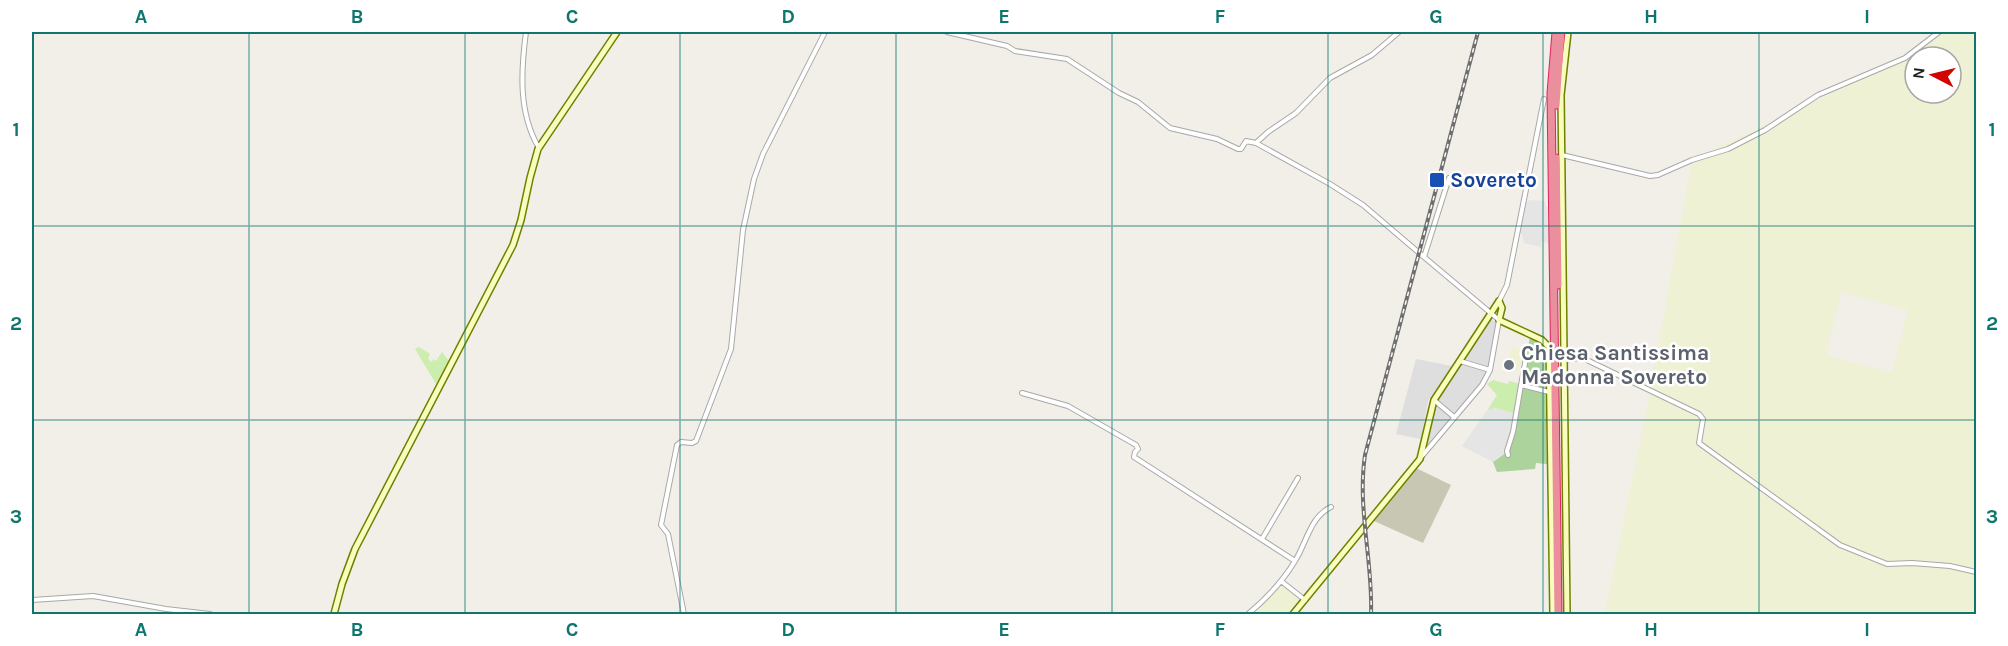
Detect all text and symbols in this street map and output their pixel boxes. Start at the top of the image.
text: A [135,5,148,28]
text: B [351,5,363,28]
text: C [566,5,578,28]
text: D [781,5,795,28]
text: E [998,5,1010,28]
text: F [1215,5,1226,28]
text: G [1429,5,1443,28]
text: H [1644,5,1658,28]
text: I [1864,5,1870,28]
north arrow [1903,45,1963,105]
text: N [1908,66,1929,80]
text: 1 [12,118,20,141]
text: 1 [1988,118,1996,141]
place label: Sovereto [1450,168,1537,192]
marker: Sovereto [1428,171,1446,189]
text: 2 [10,312,22,335]
text: 2 [1986,312,1998,335]
place label: Chiesa Santissima Madonna Sovereto [1521,341,1709,389]
marker: Chiesa Santissima Madonna Sovereto [1502,358,1516,372]
text: 3 [10,505,22,528]
text: 3 [1986,505,1998,528]
text: A [135,618,148,641]
text: B [351,618,363,641]
text: C [566,618,578,641]
text: D [781,618,795,641]
text: E [998,618,1010,641]
text: F [1215,618,1226,641]
text: G [1429,618,1443,641]
text: H [1644,618,1658,641]
text: I [1864,618,1870,641]

